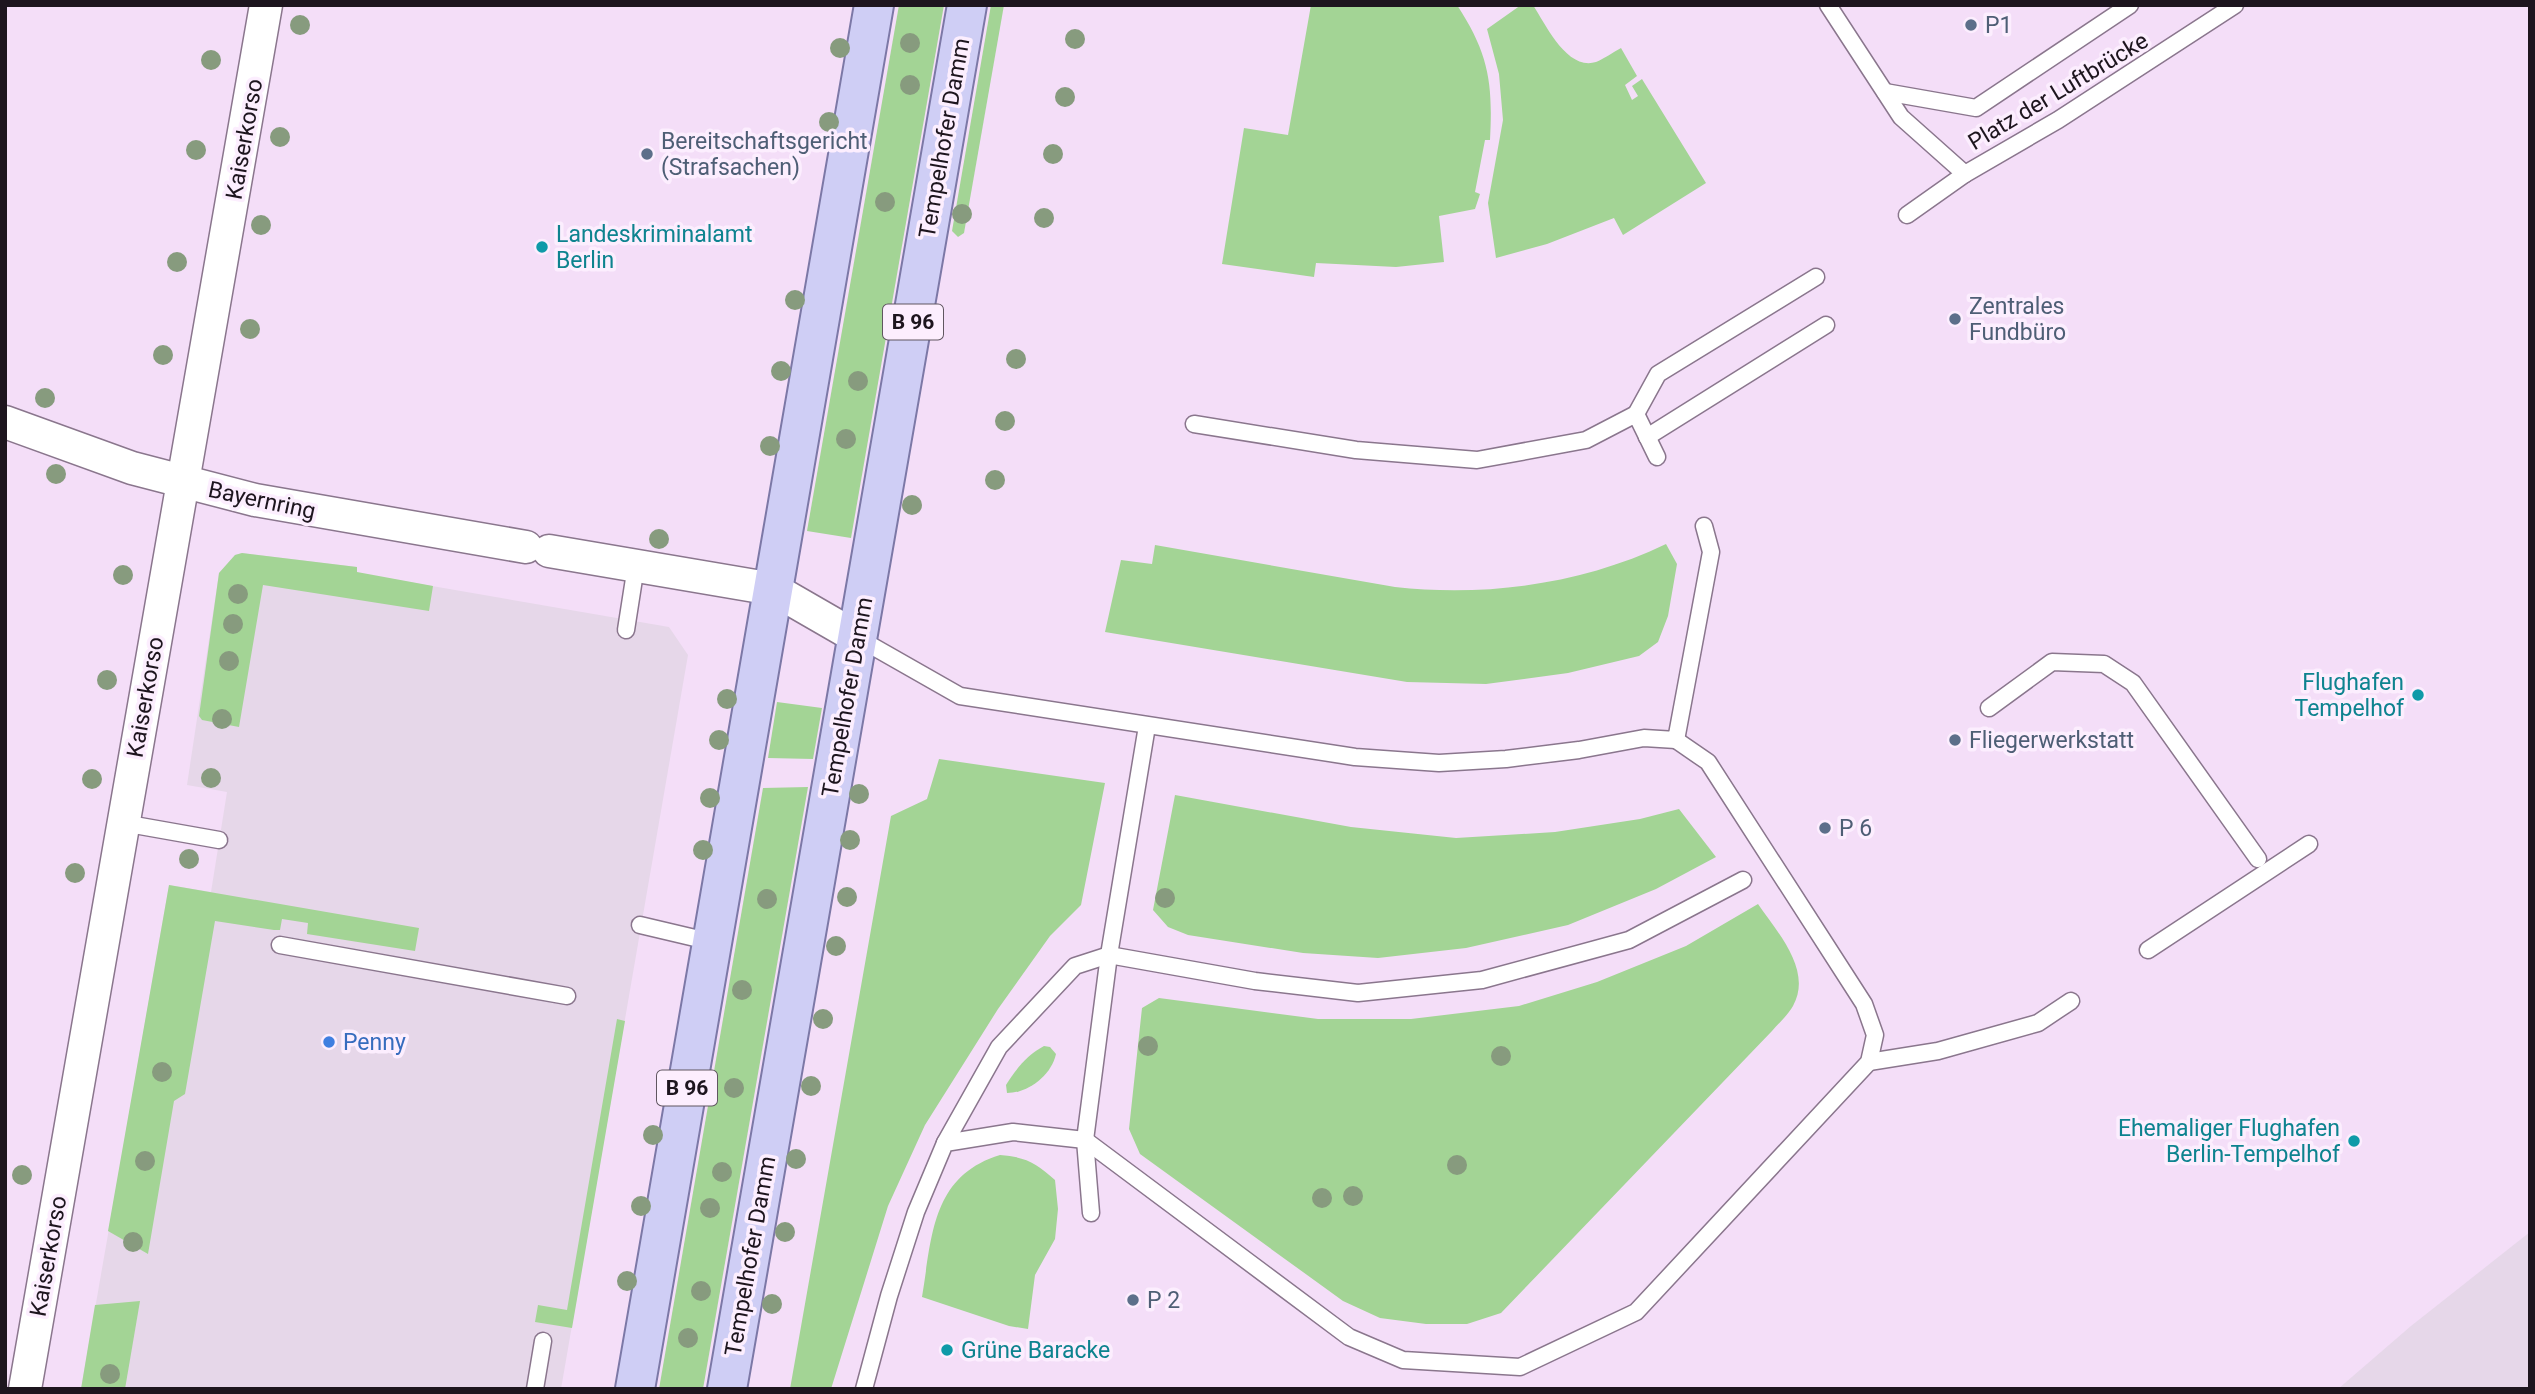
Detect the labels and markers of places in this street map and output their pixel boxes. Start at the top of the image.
place label: P1 [1985,12,2012,39]
marker: P1 [1963,17,1979,33]
place label: Bereitschaftsgericht (Strafsachen) [661,128,868,181]
marker: Bereitschaftsgericht (Strafsachen) [639,146,655,162]
place label: Landeskriminalamt Berlin [556,221,752,274]
marker: Landeskriminalamt Berlin [534,239,550,255]
place label: Zentrales Fundbüro [1969,293,2066,346]
marker: Zentrales Fundbüro [1947,311,1963,327]
place label: Flughafen Tempelhof [2295,669,2405,722]
marker: Flughafen Tempelhof [2410,687,2426,703]
place label: Fliegerwerkstatt [1969,727,2134,754]
marker: Fliegerwerkstatt [1947,732,1963,748]
place label: P 6 [1839,815,1872,842]
marker: P 6 [1817,820,1833,836]
place label: Penny [343,1029,406,1056]
marker: Penny [321,1034,337,1050]
place label: Ehemaliger Flughafen Berlin-Tempelhof [2118,1115,2341,1168]
marker: Ehemaliger Flughafen Berlin-Tempelhof [2346,1133,2362,1149]
place label: P 2 [1147,1287,1180,1314]
marker: P 2 [1125,1292,1141,1308]
place label: Grüne Baracke [961,1337,1110,1364]
marker: Grüne Baracke [939,1342,955,1358]

